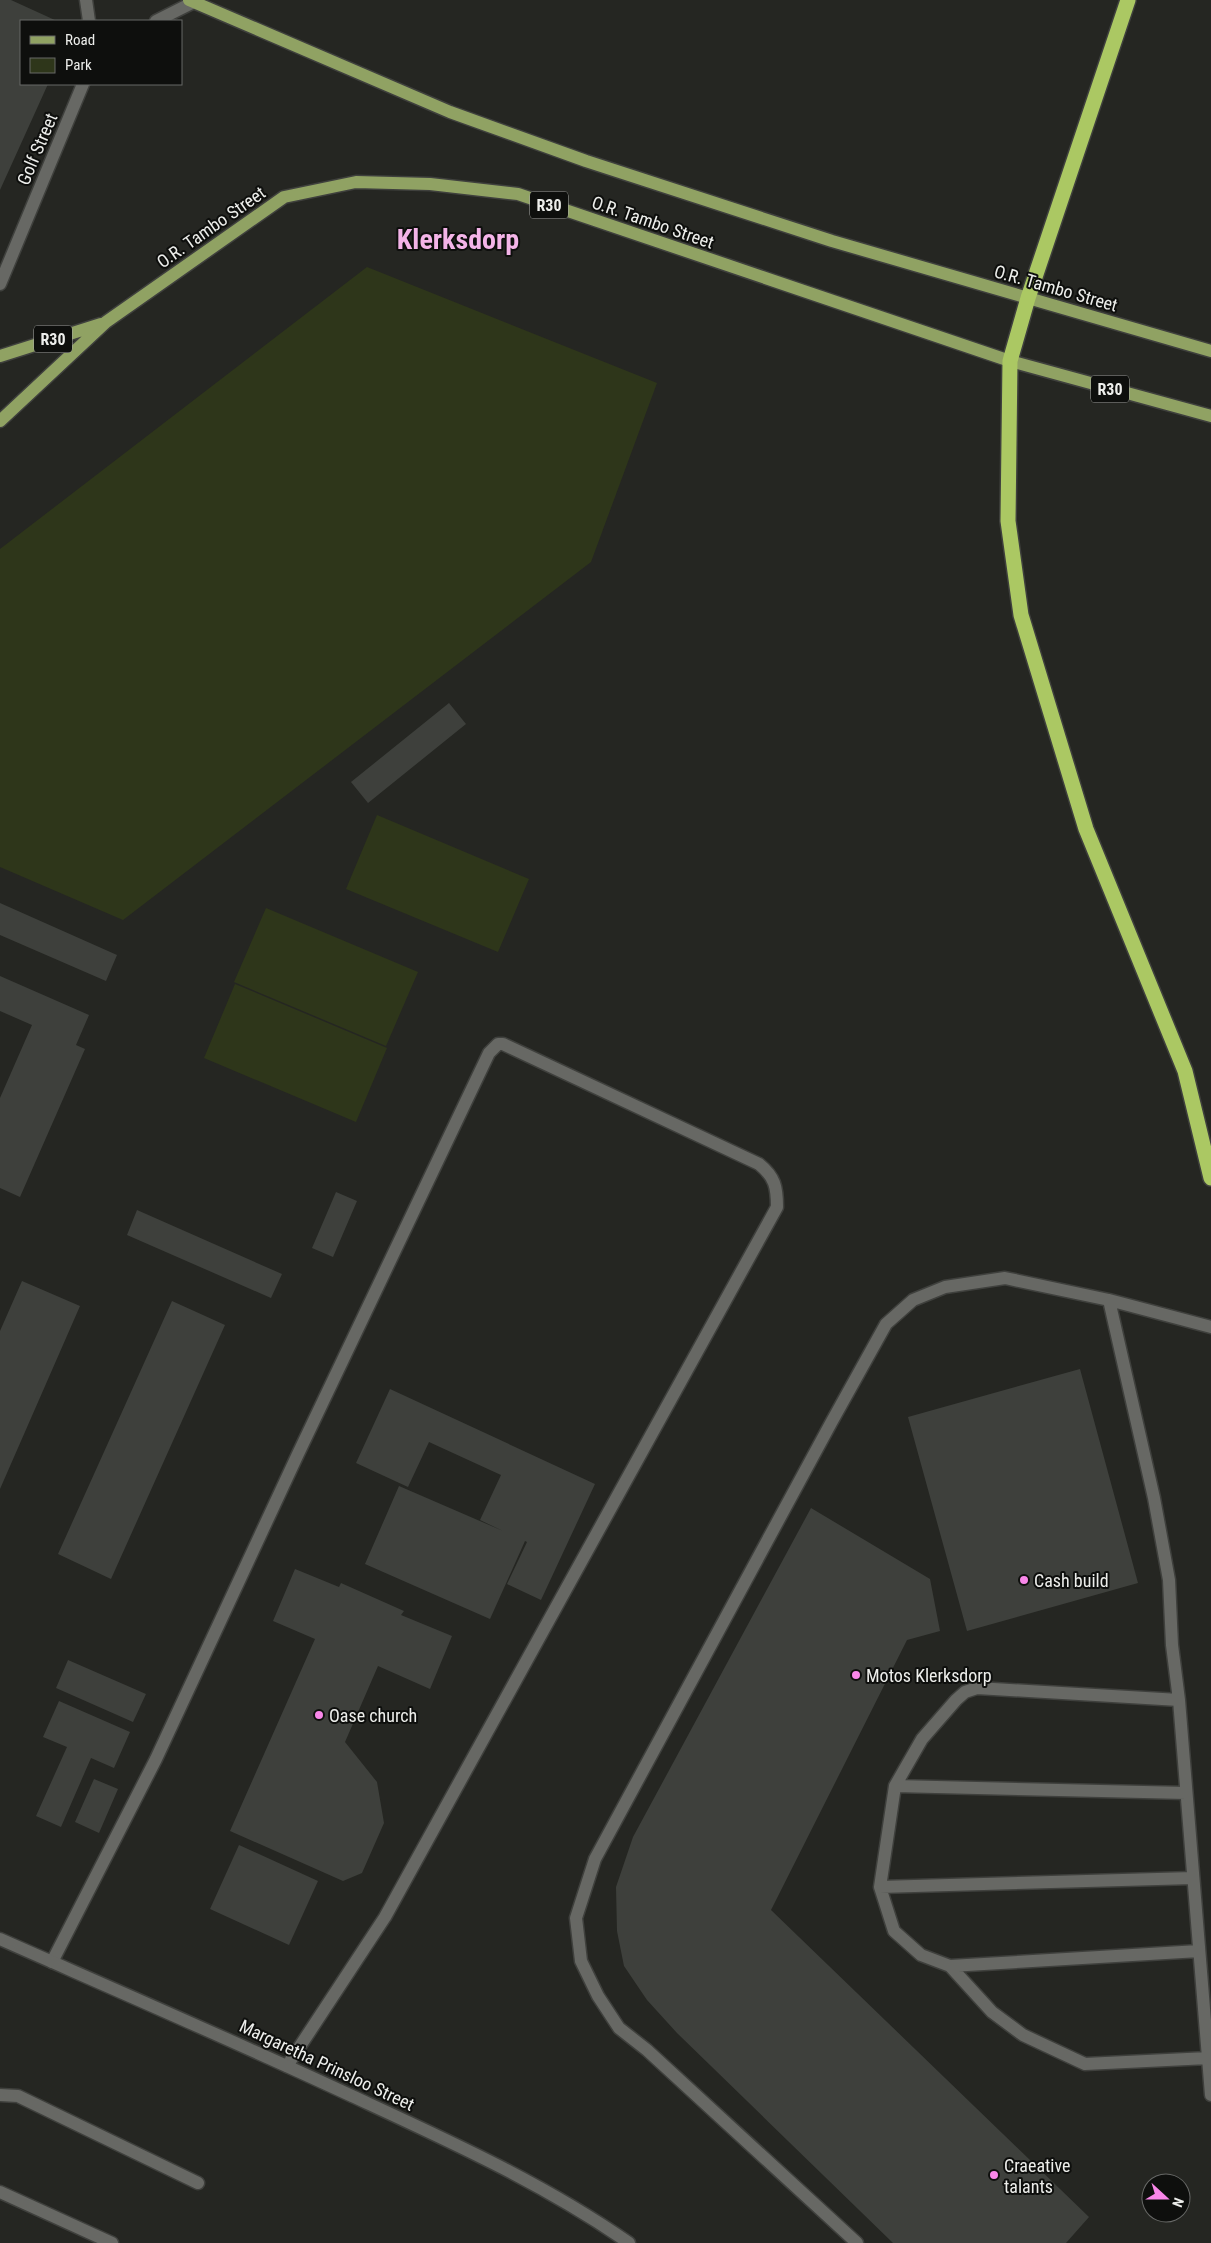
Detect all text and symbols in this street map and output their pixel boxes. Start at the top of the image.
legend [20,20,182,85]
text: Road [65,31,95,49]
text: Park [65,56,92,74]
street label: Golf Street [13,110,61,188]
street label: O.R. Tambo Street [153,182,269,272]
street label: O.R. Tambo Street [589,191,717,253]
road number: R30 [530,192,568,218]
district label: Klerksdorp [397,223,519,256]
street label: O.R. Tambo Street [992,260,1120,316]
road number: R30 [34,326,72,352]
road number: R30 [1091,376,1129,402]
place label: Cash build [1034,1570,1109,1591]
marker: Cash build [1018,1574,1030,1586]
place label: Motos Klerksdorp [866,1665,992,1686]
marker: Motos Klerksdorp [850,1669,862,1681]
place label: Oase church [329,1705,417,1726]
marker: Oase church [313,1709,325,1721]
street label: Margaretha Prinsloo Street [236,2015,418,2115]
place label: Craeative talants [1004,2155,1071,2197]
marker: Craeative talants [988,2169,1000,2181]
north arrow [1141,2173,1191,2223]
text: N [1169,2196,1187,2210]

